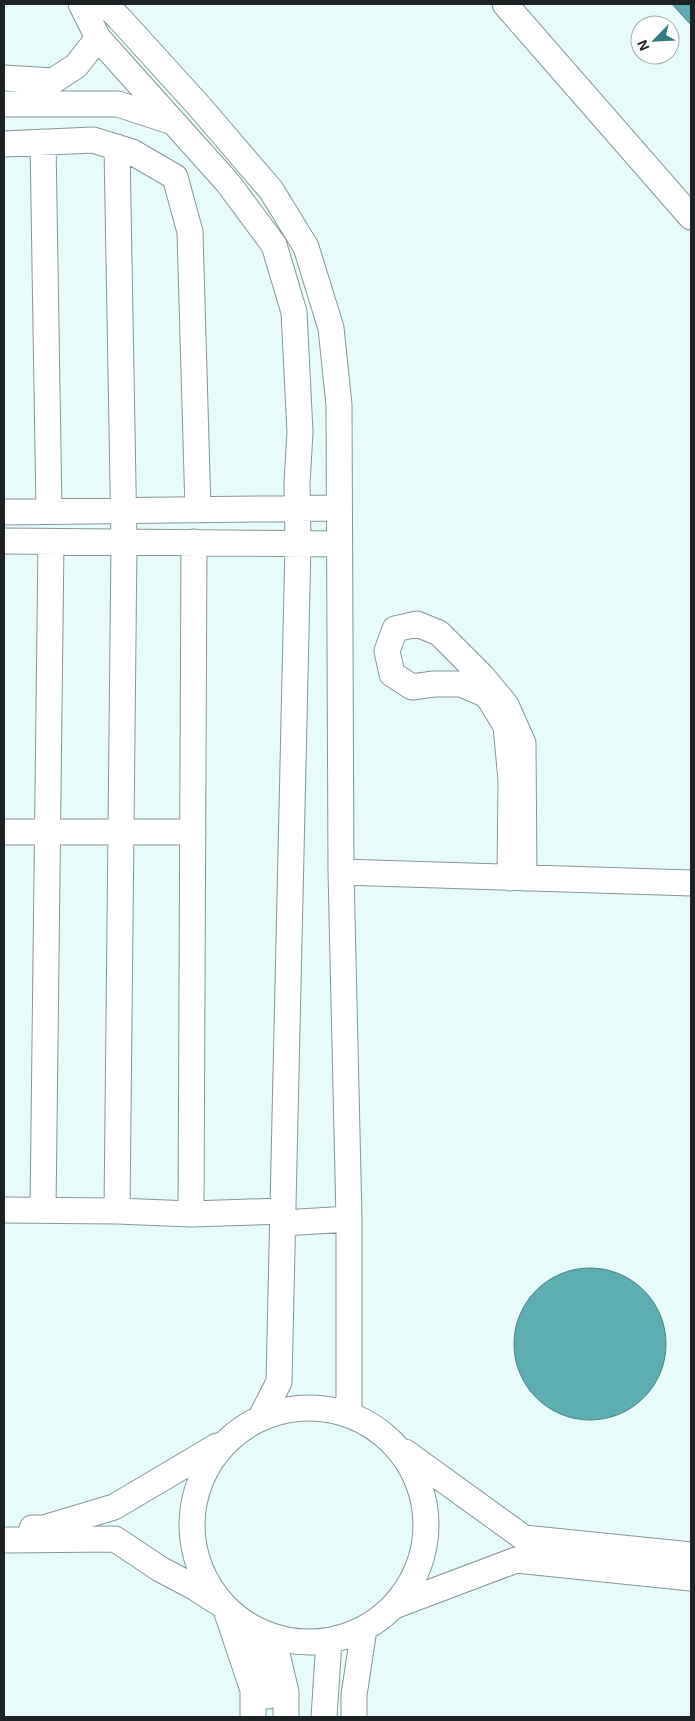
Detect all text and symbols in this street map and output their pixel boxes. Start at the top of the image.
north arrow [630,15,680,65]
text: N [634,37,652,53]

